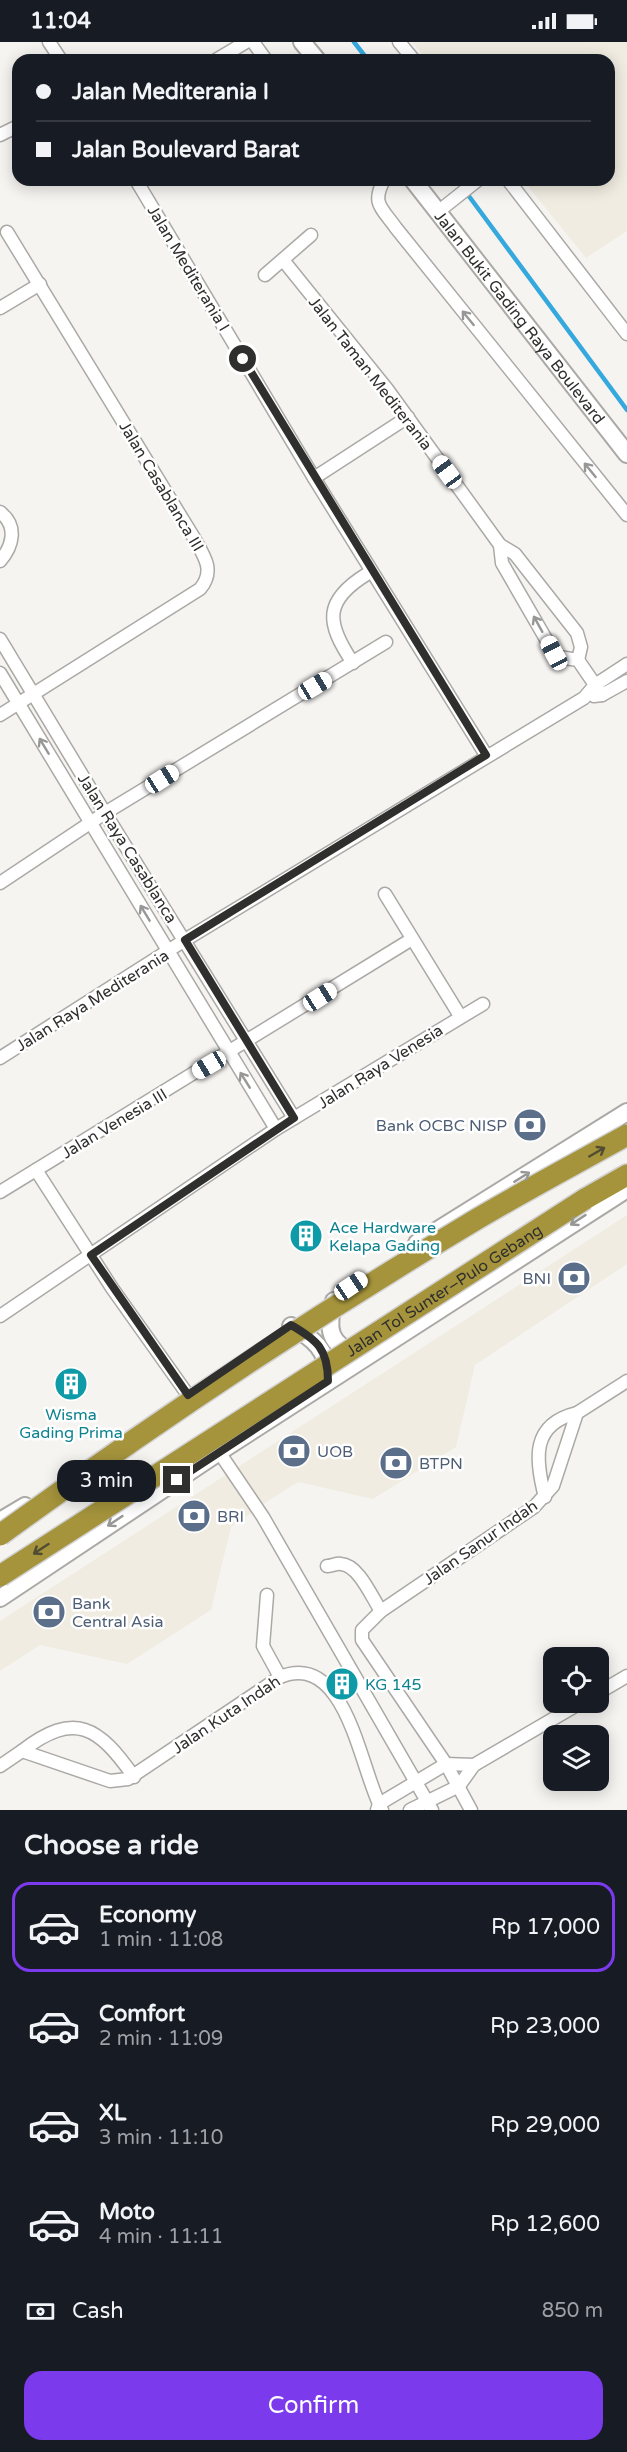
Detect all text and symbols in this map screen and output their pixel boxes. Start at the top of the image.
text: 11:04 [30,8,91,34]
text: Jalan Mediterania I [72,79,269,105]
text: Jalan Boulevard Barat [72,137,299,163]
street label: Jalan Mediterania I [143,202,234,335]
street label: Jalan Bukit Gading Raya Boulevard [430,207,609,428]
street label: Jalan Taman Mediterania [304,293,436,454]
one-way arrow [461,311,475,326]
route start [229,345,256,372]
street label: Jalan Casablanca III [114,418,208,555]
car [429,452,465,492]
one-way arrow [584,462,597,478]
one-way arrow [532,616,544,633]
car [538,633,570,673]
car [295,669,335,703]
one-way arrow [37,738,49,755]
car [142,762,182,796]
street label: Jalan Raya Casablanca [73,770,181,927]
one-way arrow [138,905,150,922]
street label: Jalan Raya Mediterania [12,946,173,1056]
car [300,980,340,1014]
street label: Jalan Raya Venesia [314,1020,447,1113]
car [189,1048,229,1082]
one-way arrow [239,1072,251,1089]
street label: Jalan Venesia III [58,1084,171,1163]
bank icon: Bank OCBC NISP [512,1107,548,1143]
place label: Bank OCBC NISP [376,1116,507,1136]
one-way arrow [587,1146,605,1157]
one-way arrow [513,1171,530,1183]
one-way arrow [570,1215,587,1227]
building icon: Ace Hardware Kelapa Gading [288,1218,324,1254]
place label: Ace Hardware Kelapa Gading [329,1218,440,1256]
street label: Jalan Tol Sunter–Pulo Gebang [342,1220,546,1361]
bank icon: BNI [556,1260,592,1296]
car [331,1268,371,1304]
place label: BNI [523,1269,551,1289]
building icon: Wisma Gading Prima [53,1366,89,1402]
place label: Wisma Gading Prima [19,1405,123,1443]
bank icon: UOB [276,1433,312,1469]
place label: UOB [317,1442,353,1462]
bank icon: BTPN [378,1445,414,1481]
place label: BTPN [419,1454,463,1474]
callout: 3 min [57,1459,156,1501]
route end [163,1466,190,1493]
text: 3 min [80,1469,133,1493]
street label: Jalan Sanur Indah [420,1496,542,1590]
bank icon: BRI [176,1498,212,1534]
place label: BRI [217,1507,244,1527]
one-way arrow [107,1515,124,1527]
one-way arrow [33,1543,50,1556]
bank icon: Bank Central Asia [31,1594,67,1630]
place label: Bank Central Asia [72,1594,163,1632]
map controls [543,1647,609,1791]
button: locate [543,1647,609,1713]
building icon: KG 145 [324,1666,360,1702]
street label: Jalan Kuta Indah [169,1671,284,1758]
place label: KG 145 [365,1675,422,1695]
button: layers [543,1725,609,1791]
text: Choose a ride [24,1829,199,1862]
icon: car [27,1900,81,1954]
text: Economy [99,1902,196,1928]
text: Rp 17,000 [491,1914,600,1940]
text: 1 min · 11:08 [99,1928,223,1952]
icon: car [27,1999,81,2053]
text: Comfort [99,2001,185,2027]
text: Rp 23,000 [490,2013,600,2039]
text: 2 min · 11:09 [99,2027,223,2051]
icon: car [27,2098,81,2152]
text: XL [99,2100,126,2126]
text: Rp 29,000 [490,2112,600,2138]
text: 3 min · 11:10 [99,2126,223,2150]
icon: car [27,2197,81,2251]
text: Moto [99,2199,155,2225]
text: Rp 12,600 [490,2211,600,2237]
text: 4 min · 11:11 [99,2225,223,2249]
icon: cash [24,2295,57,2328]
text: Cash [72,2298,124,2324]
text: 850 m [542,2299,603,2323]
button: Confirm [24,2371,603,2440]

